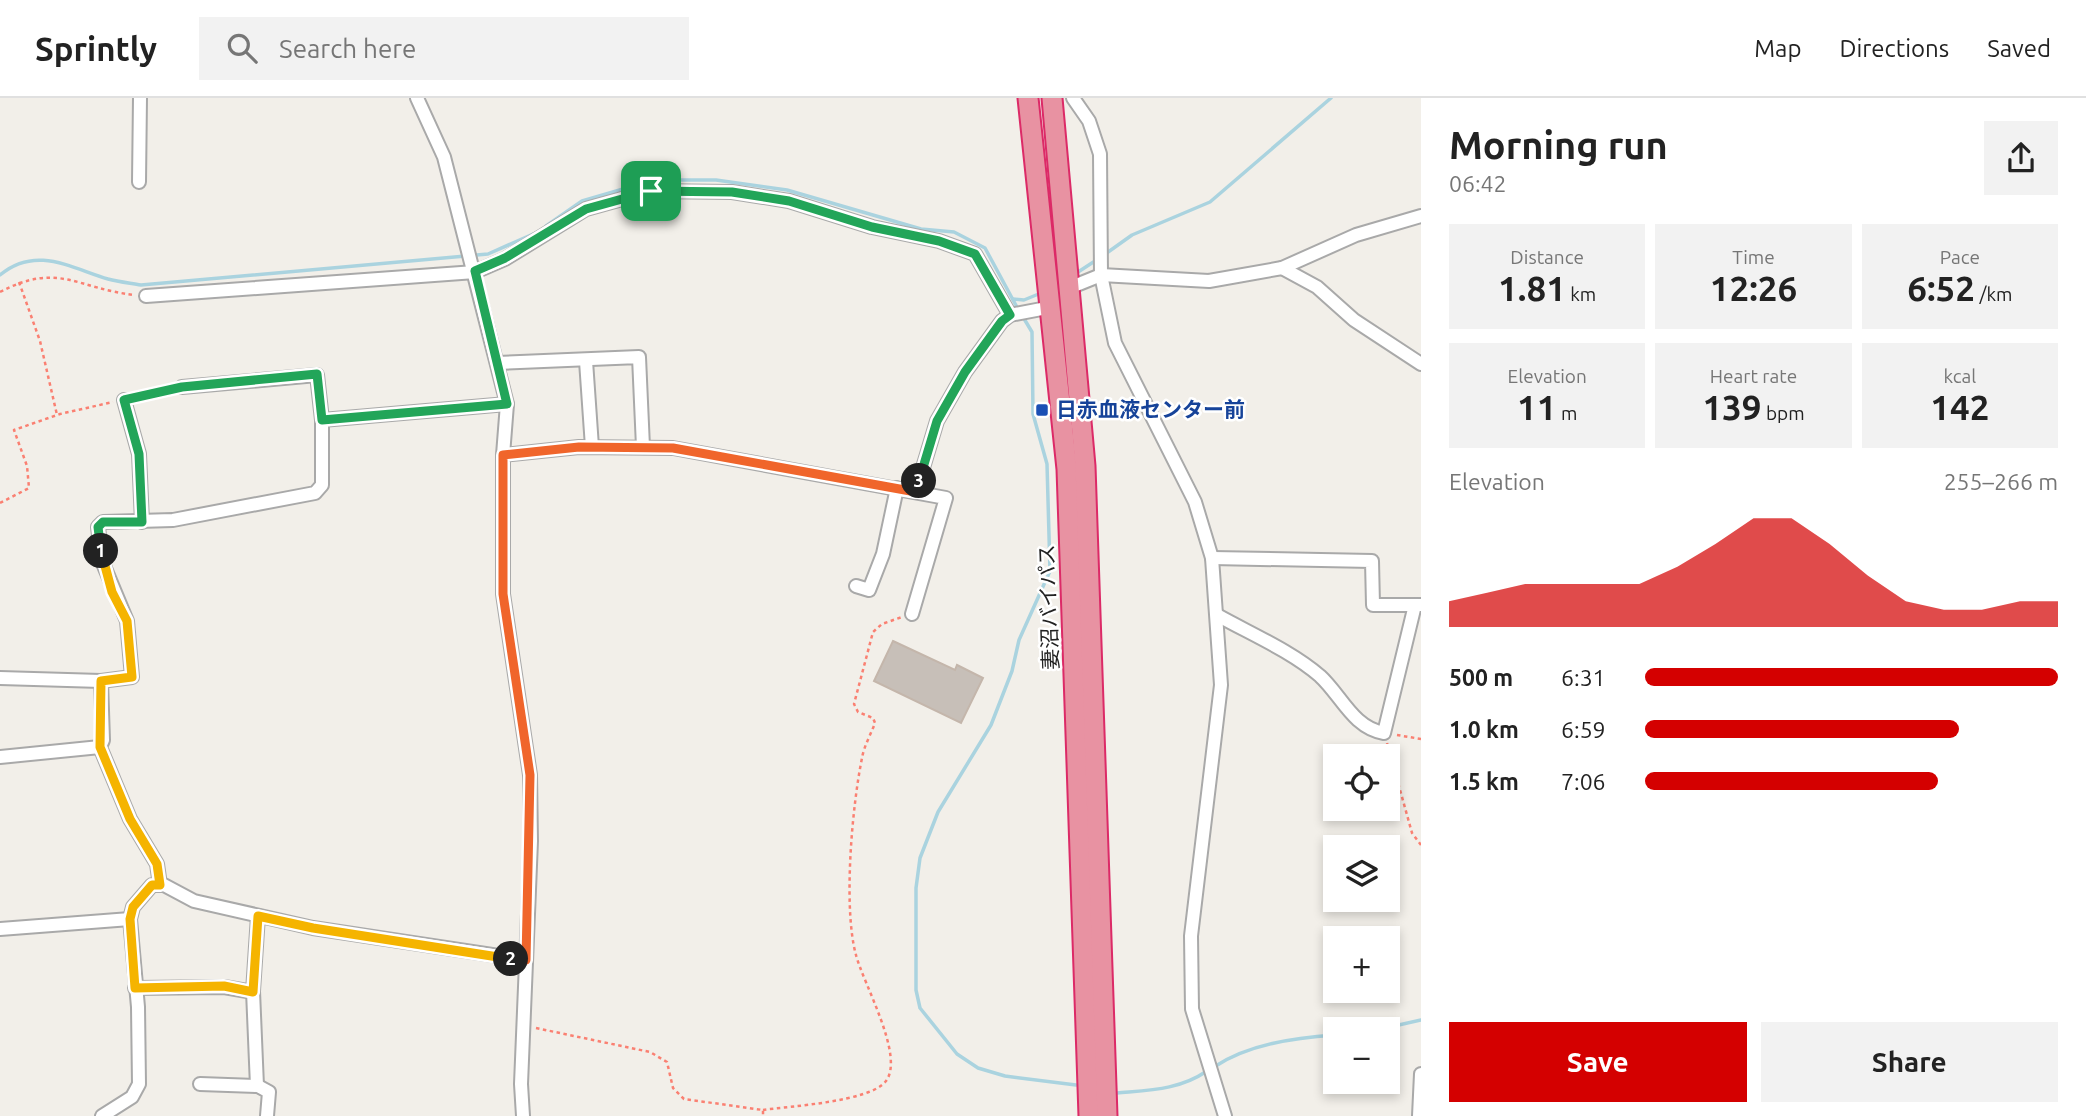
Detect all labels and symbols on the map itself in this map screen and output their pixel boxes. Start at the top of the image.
pin [621,161,681,221]
place label: 日赤血液センター前 [1056,397,1245,421]
marker: 日赤血液センター前 [1034,402,1050,418]
pin: 3 [902,464,936,498]
pin: 1 [84,533,119,568]
street label: 妻沼バイパス [1034,544,1062,670]
pin: 2 [494,942,528,976]

